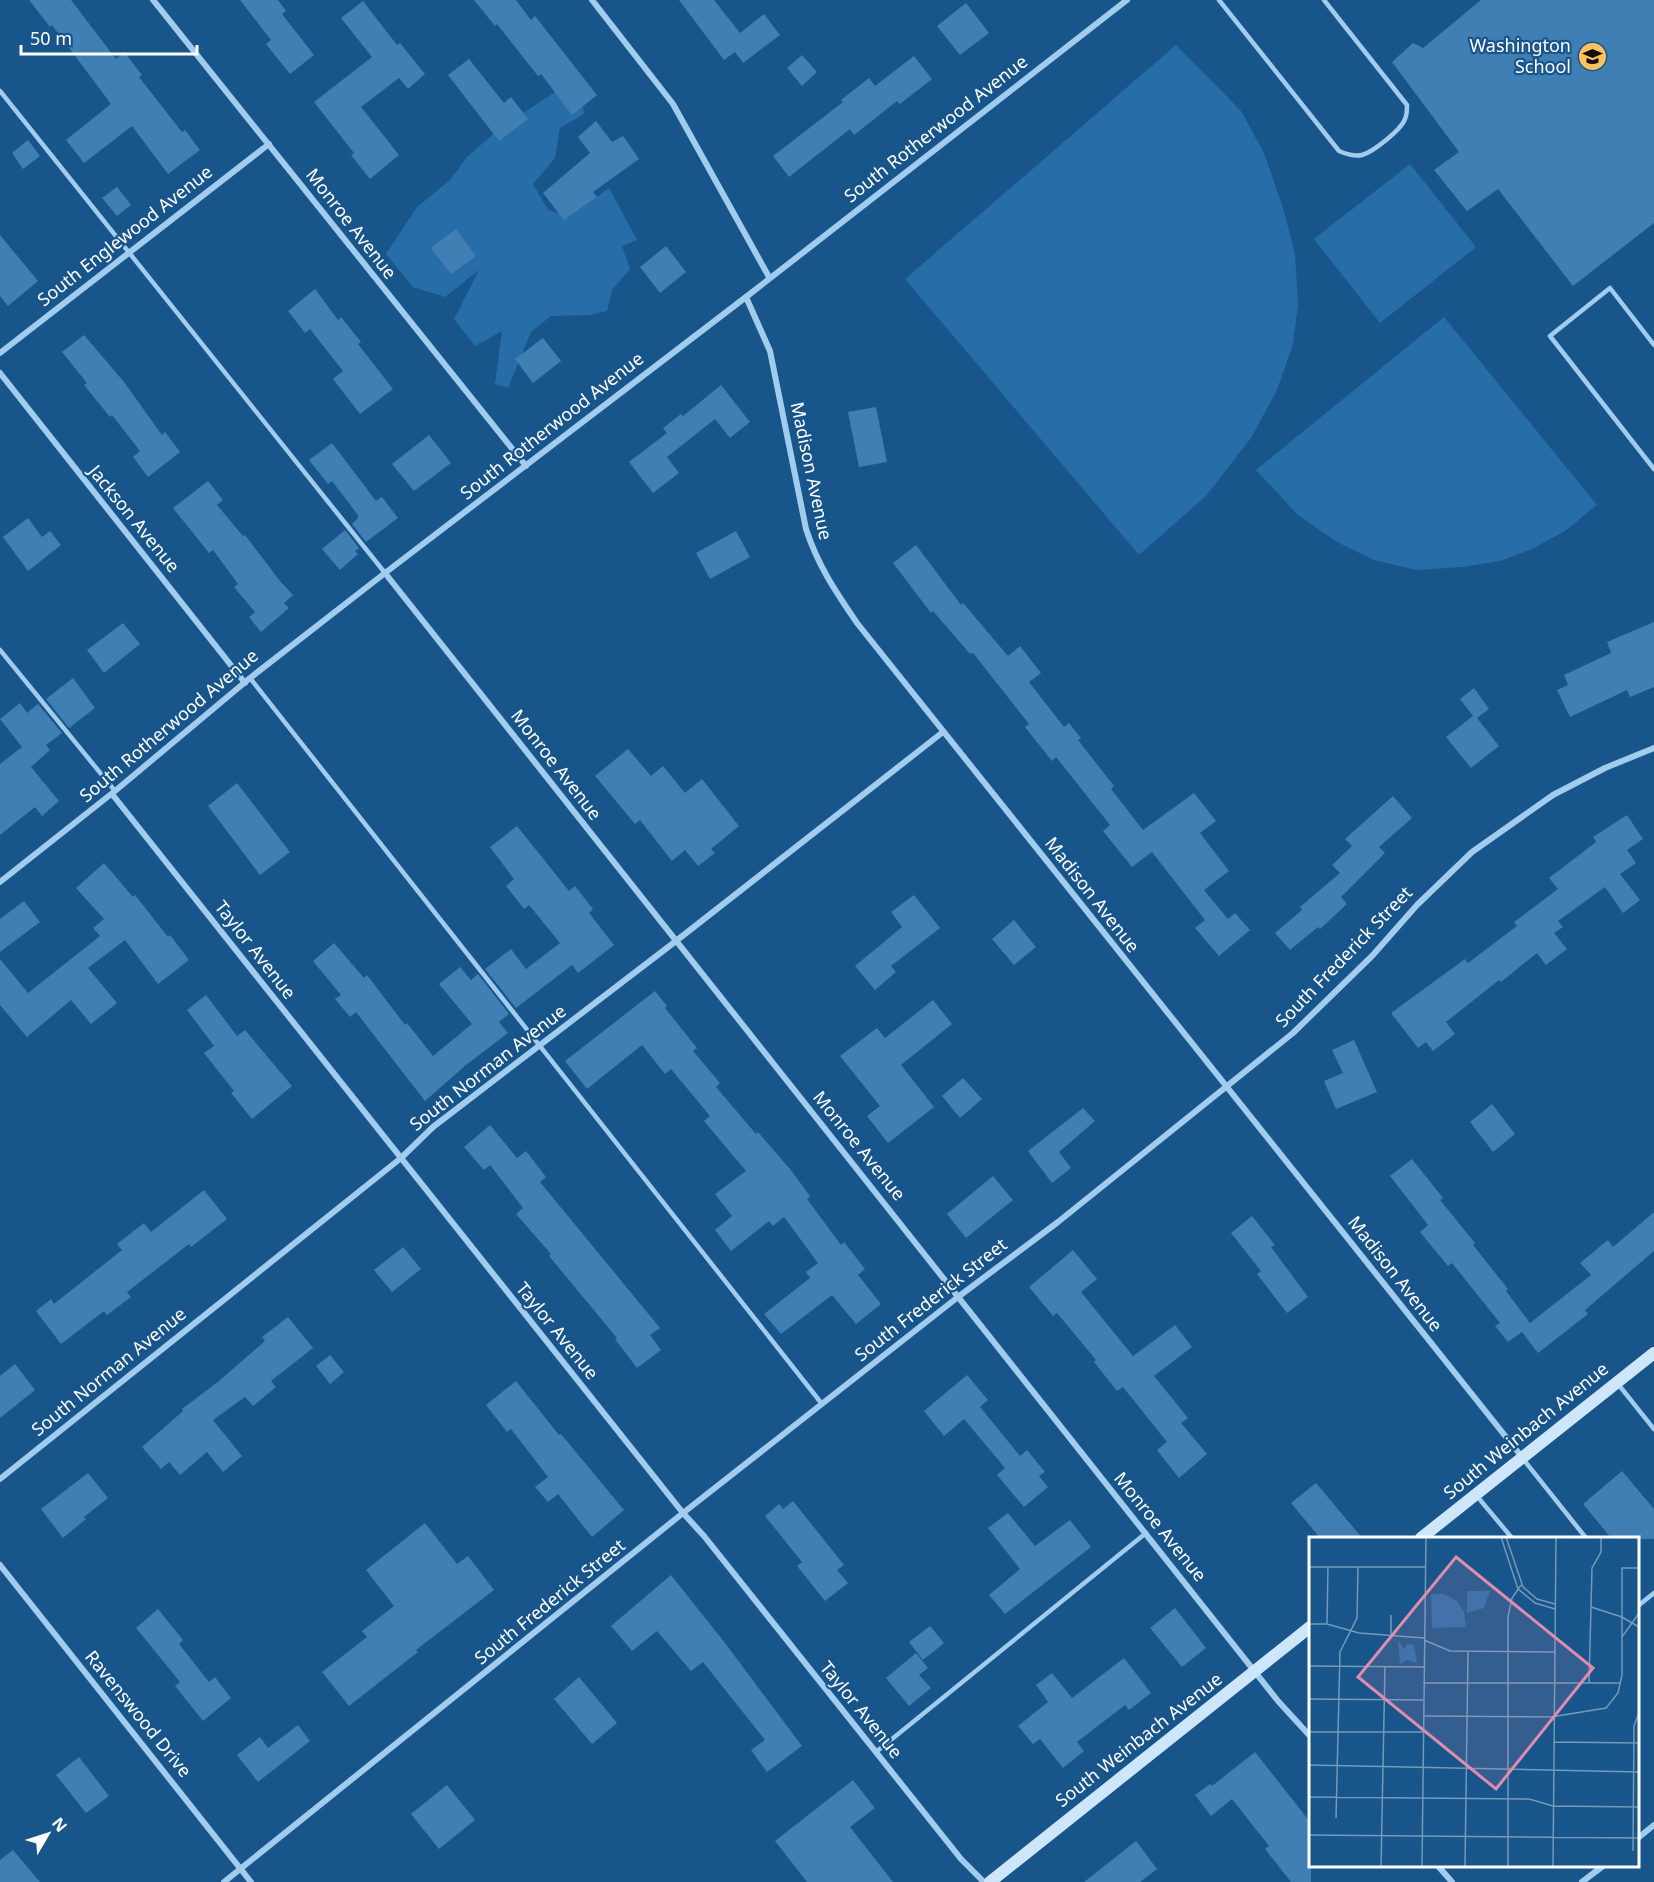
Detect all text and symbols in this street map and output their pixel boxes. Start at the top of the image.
scale bar [21,18,196,56]
text: 50 m [30,26,72,50]
place label: Washington School [1469,33,1571,78]
school or university icon: Washington School [1576,40,1608,72]
street label: South Rotherwood Avenue [839,49,1032,207]
street label: South Englewood Avenue [32,159,217,311]
street label: Monroe Avenue [301,163,403,284]
street label: South Rotherwood Avenue [455,346,648,504]
street label: Madison Avenue [786,400,838,542]
street label: Jackson Avenue [83,458,186,577]
street label: South Rotherwood Avenue [74,643,263,807]
street label: Monroe Avenue [506,704,608,825]
street label: Madison Avenue [1040,832,1146,957]
street label: South Frederick Street [1270,880,1417,1032]
street label: Taylor Avenue [210,895,302,1004]
street label: South Norman Avenue [404,999,570,1136]
street label: Monroe Avenue [808,1086,911,1205]
street label: Madison Avenue [1343,1211,1449,1336]
street label: South Frederick Street [849,1232,1012,1366]
street label: Taylor Avenue [511,1277,604,1384]
street label: South Norman Avenue [26,1301,191,1441]
street label: South Weinbach Avenue [1438,1356,1613,1504]
street label: Monroe Avenue [1109,1467,1212,1586]
street label: South Frederick Street [469,1533,630,1669]
inset map [1309,1537,1639,1867]
street label: Ravenswood Drive [80,1645,197,1782]
street label: Taylor Avenue [815,1656,908,1763]
street label: South Weinbach Avenue [1050,1667,1227,1812]
north arrow [18,1804,78,1864]
text: N [47,1813,72,1837]

